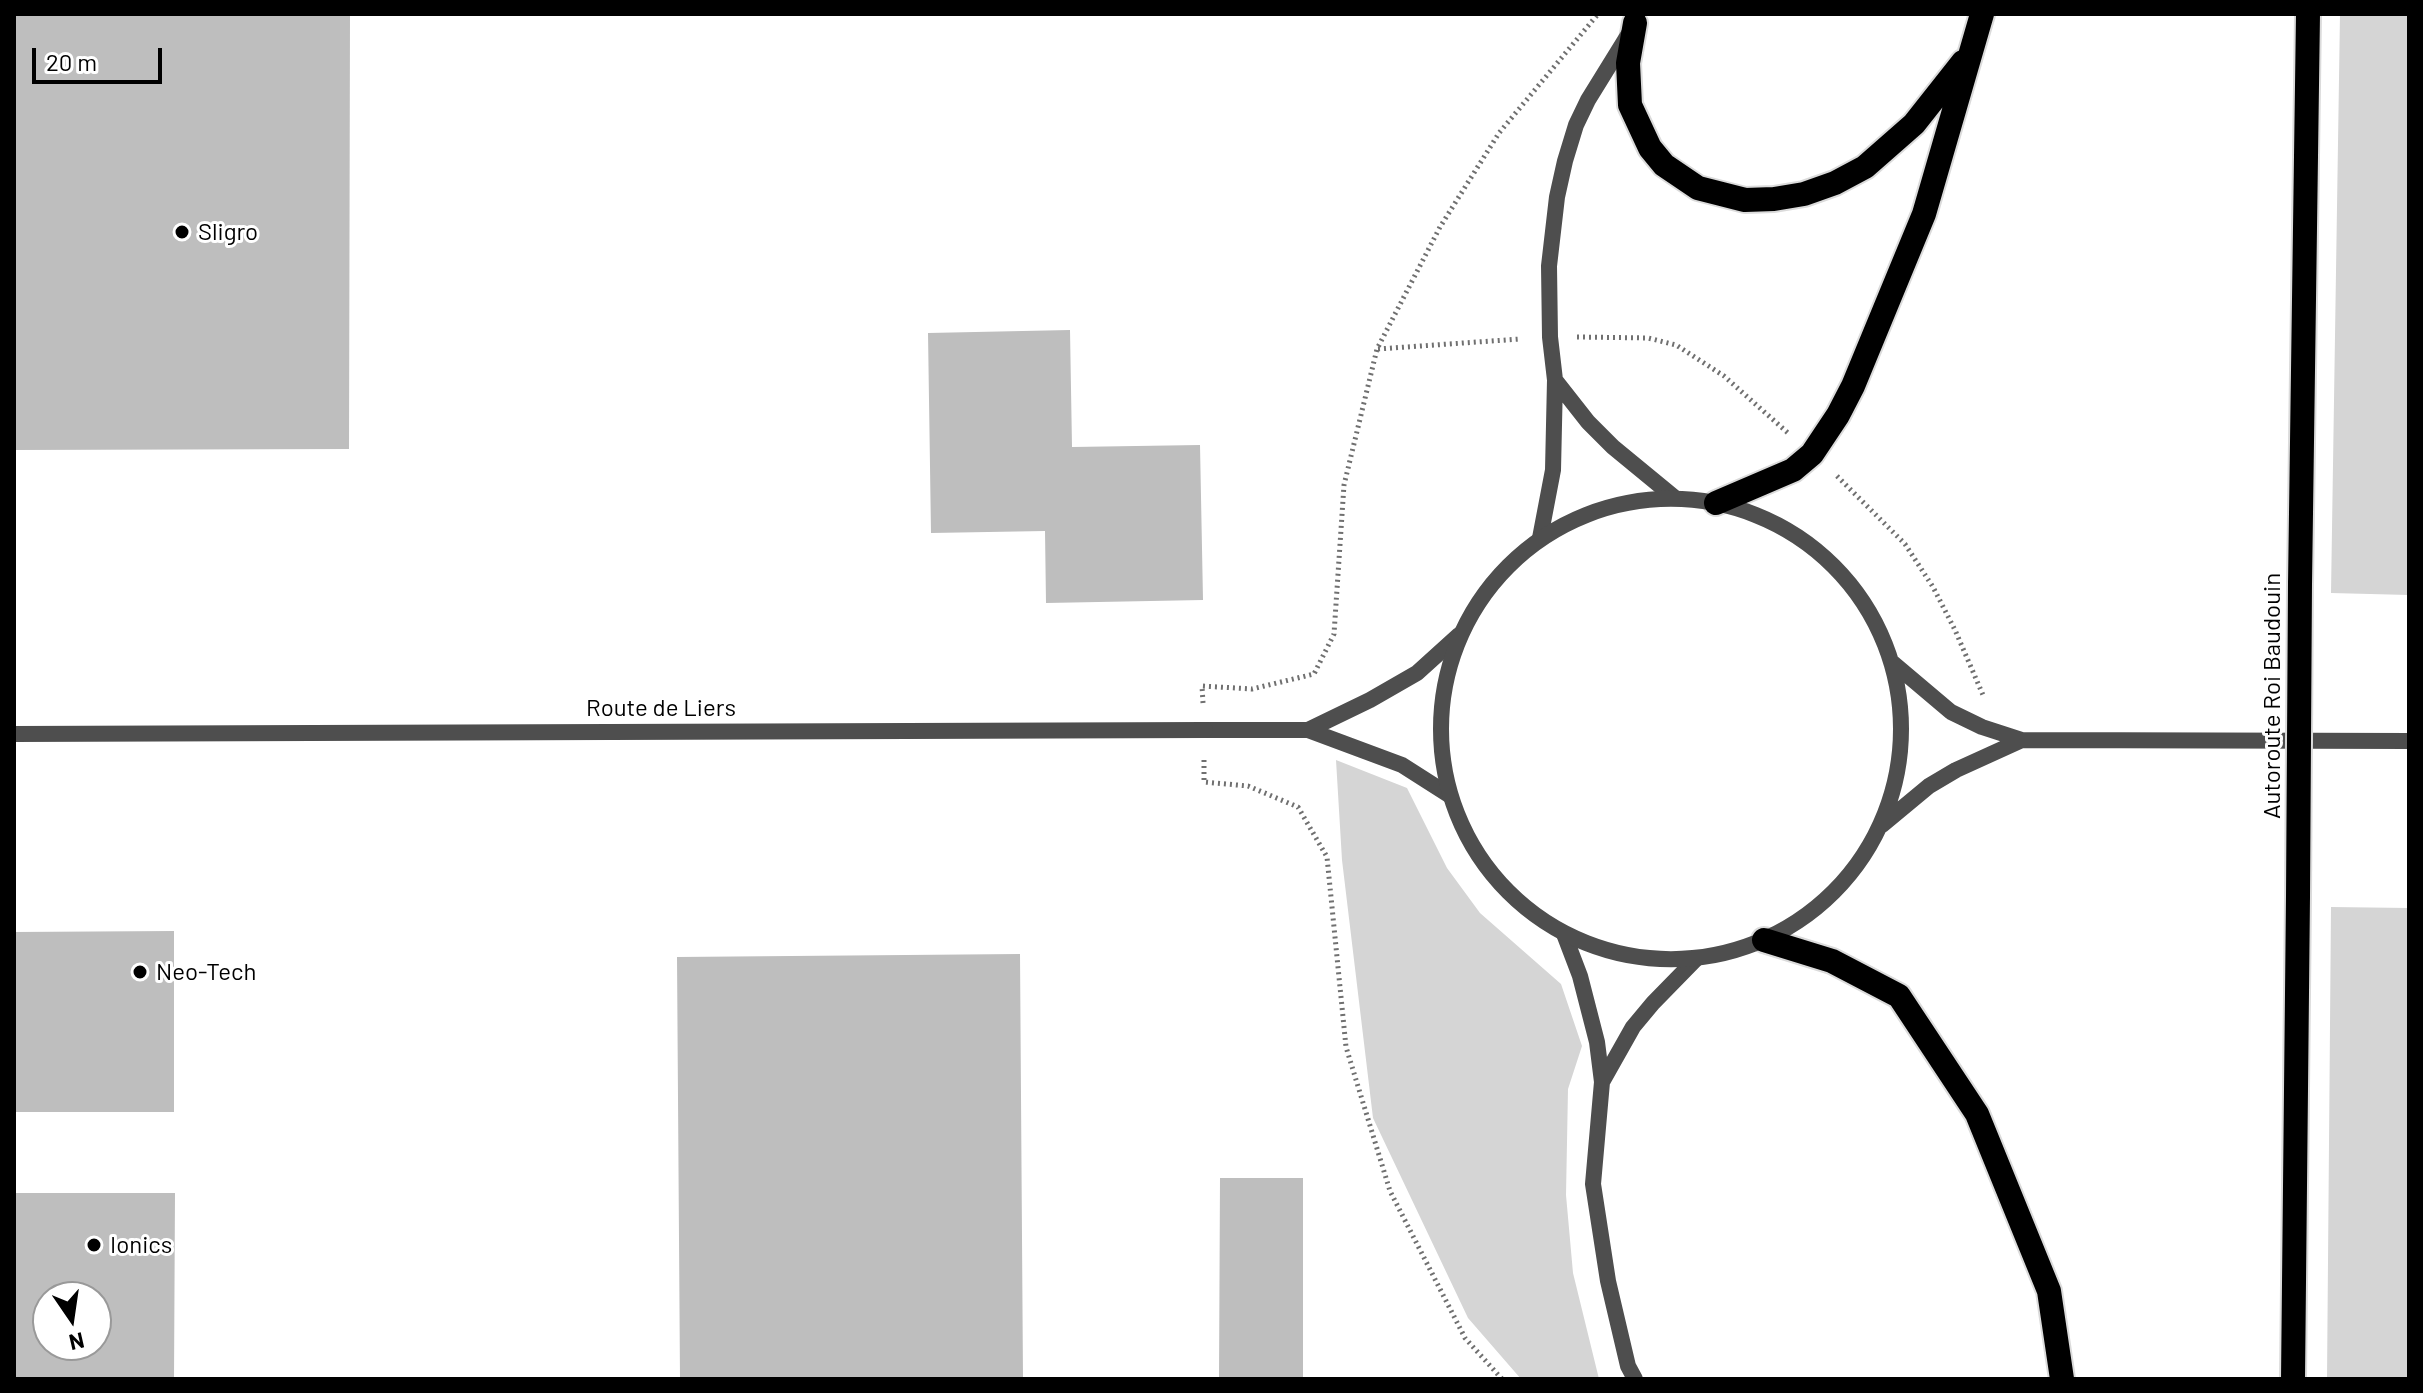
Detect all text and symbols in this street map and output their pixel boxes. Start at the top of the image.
scale bar [36,32,166,82]
text: 20 m [46,47,97,76]
place label: Sligro [198,218,258,246]
marker: Sligro [173,223,191,241]
street label: Autoroute Roi Baudouin [2258,573,2286,819]
street label: Route de Liers [586,694,736,722]
place label: Neo-Tech [156,958,256,986]
marker: Neo-Tech [131,963,149,981]
place label: Ionics [110,1231,172,1259]
marker: Ionics [85,1236,103,1254]
north arrow [32,1281,112,1361]
text: N [67,1328,87,1357]

